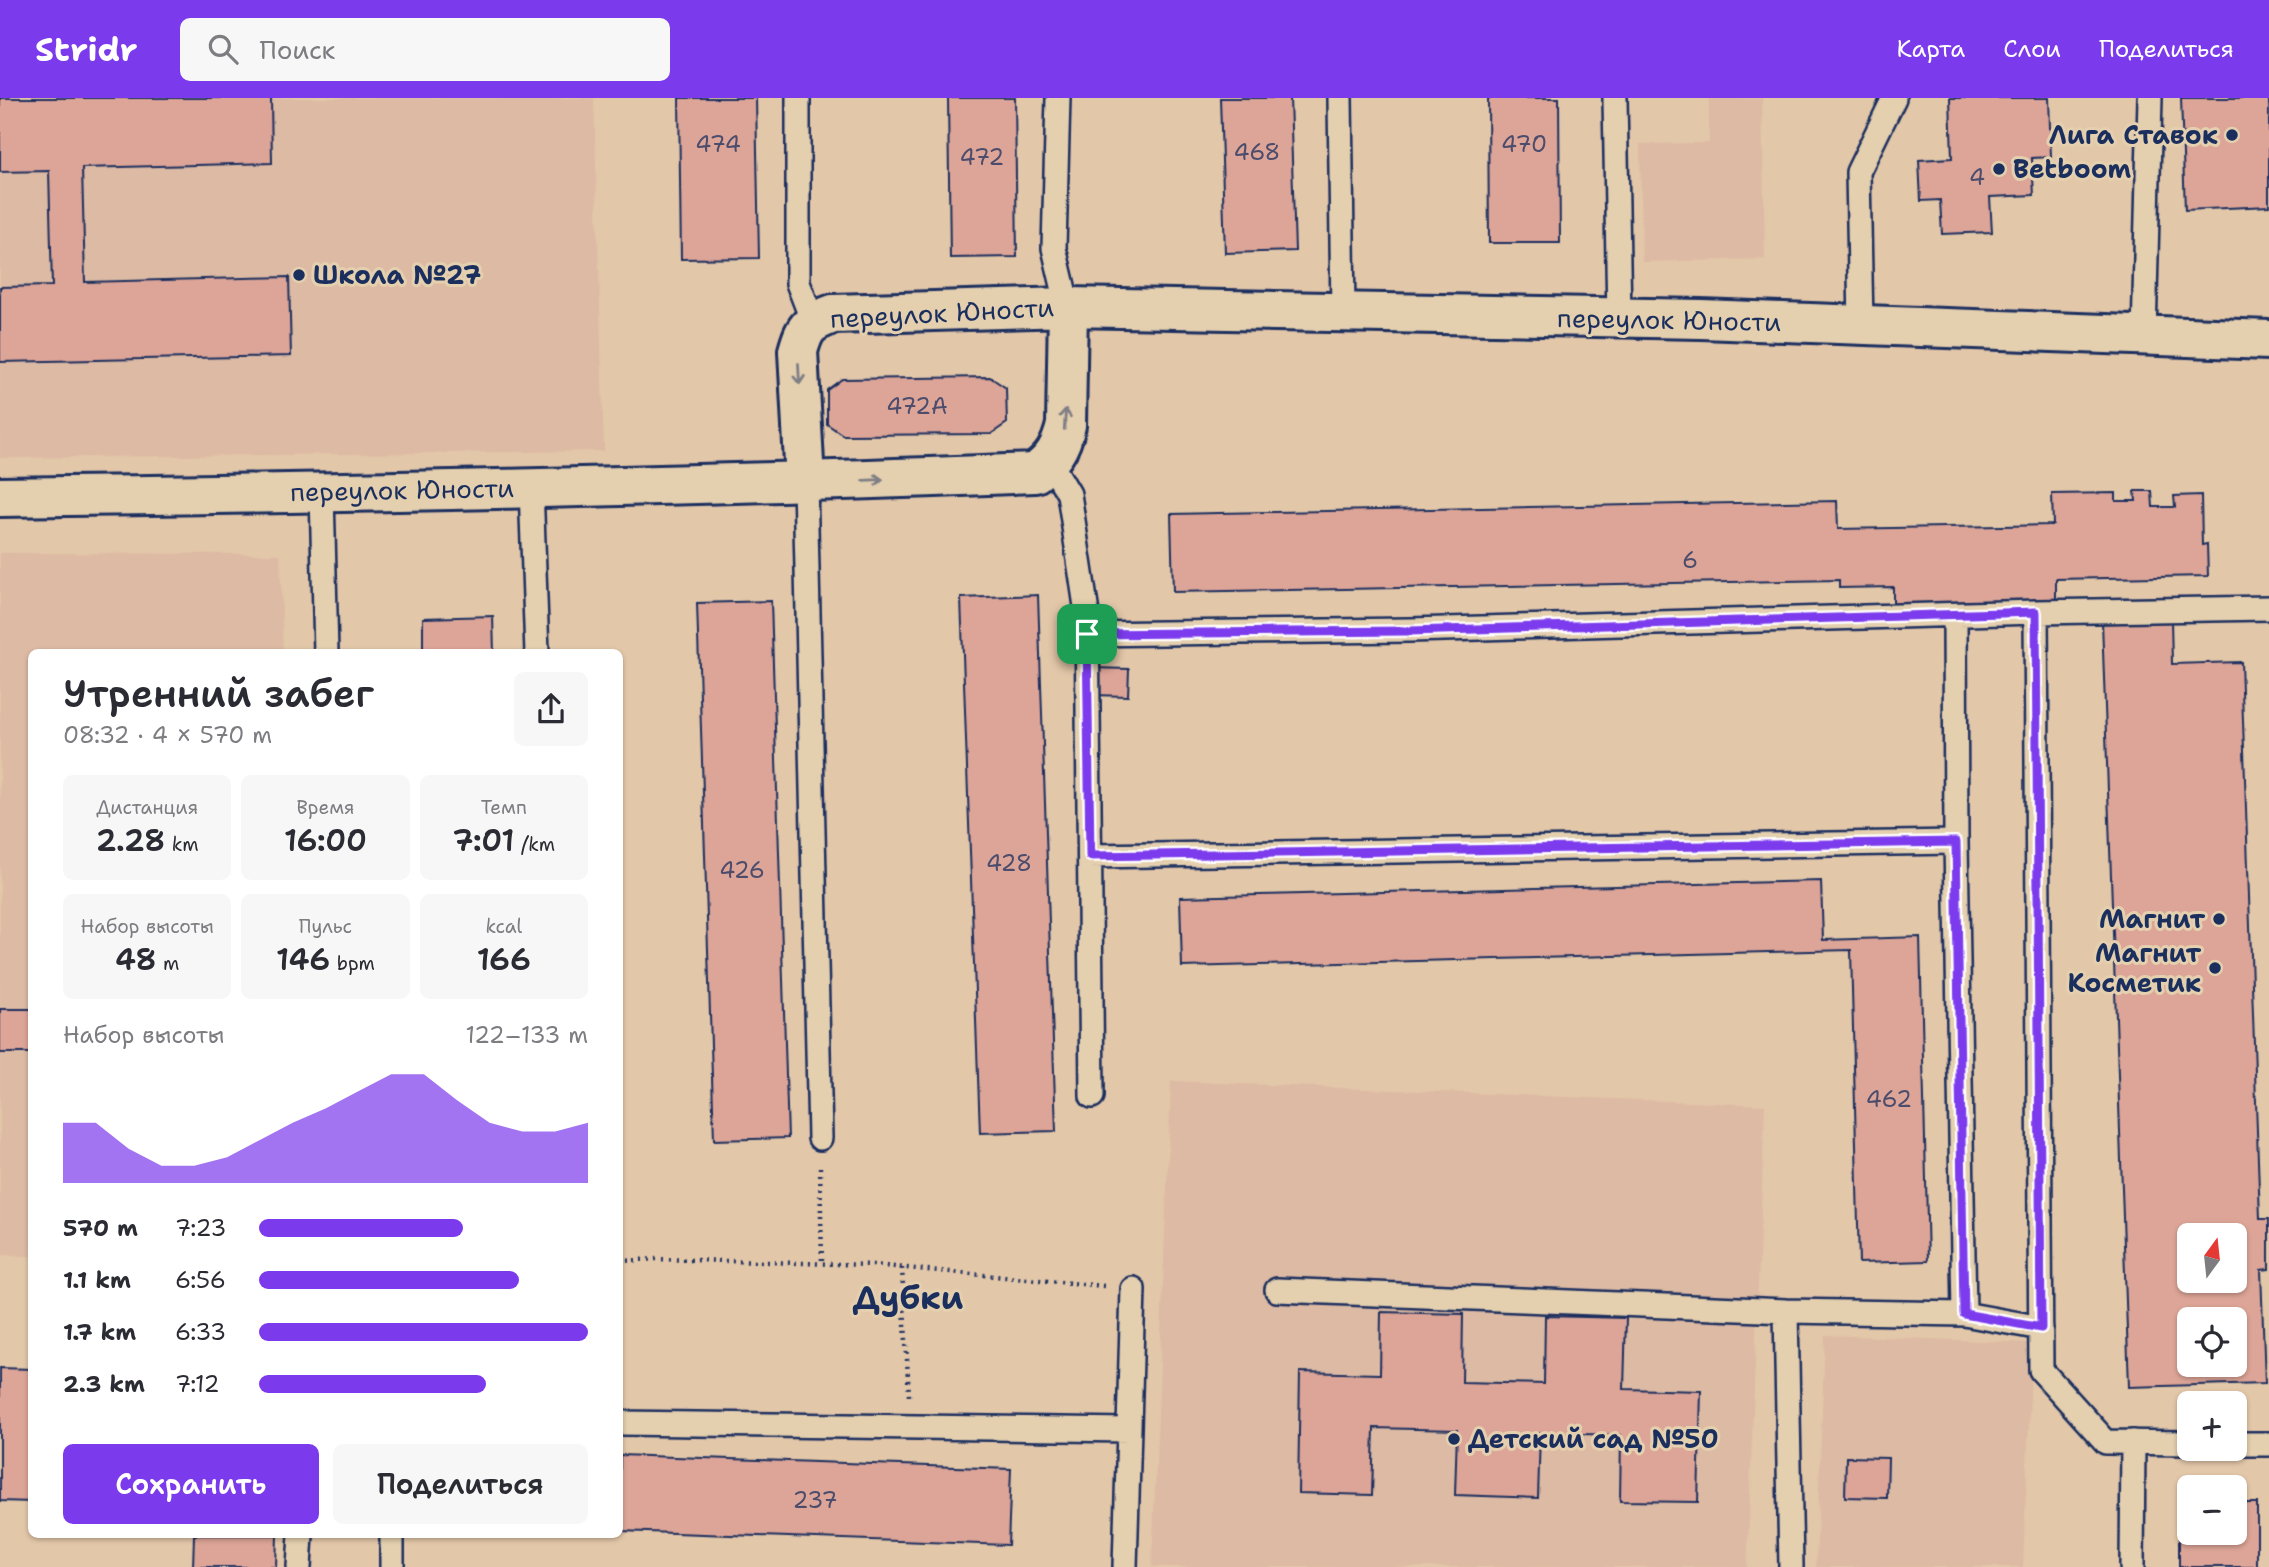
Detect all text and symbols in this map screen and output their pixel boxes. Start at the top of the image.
search box [180,18,670,81]
text: Stridr [35,27,138,72]
icon: search [204,30,242,68]
text: Поиск [260,32,335,67]
text: Карта [1897,33,1965,65]
text: Слои [2003,33,2061,65]
text: Поделиться [2099,33,2234,65]
place label: Лига Ставок [2049,117,2218,152]
marker: Лига Ставок [2224,127,2240,143]
house number: 474 [695,129,741,159]
house number: 470 [1501,129,1547,159]
house number: 468 [1234,137,1280,167]
house number: 472 [960,142,1004,172]
place label: Betboom [2013,151,2132,186]
marker: Betboom [1991,161,2007,177]
house number: 4 [1969,162,1985,192]
place label: Школа №27 [313,257,481,292]
marker: Школа №27 [291,267,307,283]
street label: переулок Юности [829,289,1055,336]
street label: переулок Юности [1557,300,1781,339]
one-way arrow [793,362,806,384]
house number: 472А [886,391,948,421]
one-way arrow [1059,408,1072,431]
street label: переулок Юности [290,470,514,509]
one-way arrow [861,473,884,486]
house number: 6 [1682,545,1698,575]
pin [1057,604,1117,664]
icon: arrive [1068,615,1106,653]
text: Утренний забег [63,668,374,719]
button: share [514,672,588,746]
text: 08:32 · 4 × 570 m [63,720,272,750]
text: Дистанция [96,795,198,820]
text: Время [297,795,354,820]
text: Темп [481,795,527,820]
text: 2.28 [96,820,165,861]
text: 16:00 [284,820,367,861]
text: 7:01 [453,820,515,861]
text: km [165,832,199,857]
text: /km [515,832,555,857]
house number: 428 [986,848,1032,878]
house number: 426 [719,855,765,885]
place label: Магнит [2099,901,2205,936]
marker: Магнит [2211,911,2227,927]
text: Набор высоты [81,914,214,939]
text: Пульс [299,914,352,939]
text: kcal [485,914,522,939]
place label: Магнит Косметик [2067,935,2201,1000]
text: 48 [115,939,157,980]
text: 146 [276,939,330,980]
text: 166 [477,939,531,980]
text: m [157,951,179,976]
text: bpm [330,951,375,976]
marker: Магнит Косметик [2207,960,2223,976]
text: Набор высоты [63,1020,224,1050]
text: 122–133 m [465,1020,588,1050]
house number: 462 [1866,1084,1912,1114]
text: 570 m [63,1213,138,1243]
text: 7:23 [175,1213,226,1243]
north arrow [2177,1223,2247,1293]
map controls [2177,1223,2247,1545]
text: 1.1 km [63,1265,131,1295]
text: 6:56 [175,1265,226,1295]
district label: Дубки [853,1275,963,1320]
button: locate [2177,1307,2247,1377]
text: 1.7 km [63,1317,136,1347]
text: 6:33 [175,1317,226,1347]
text: 2.3 km [63,1369,145,1399]
text: 7:12 [175,1369,219,1399]
button: + [2177,1391,2247,1461]
place label: Детский сад №50 [1468,1421,1719,1456]
marker: Детский сад №50 [1446,1431,1462,1447]
button: Сохранить [63,1444,319,1524]
button: Поделиться [333,1444,588,1524]
button: − [2177,1475,2247,1545]
house number: 237 [792,1485,838,1515]

